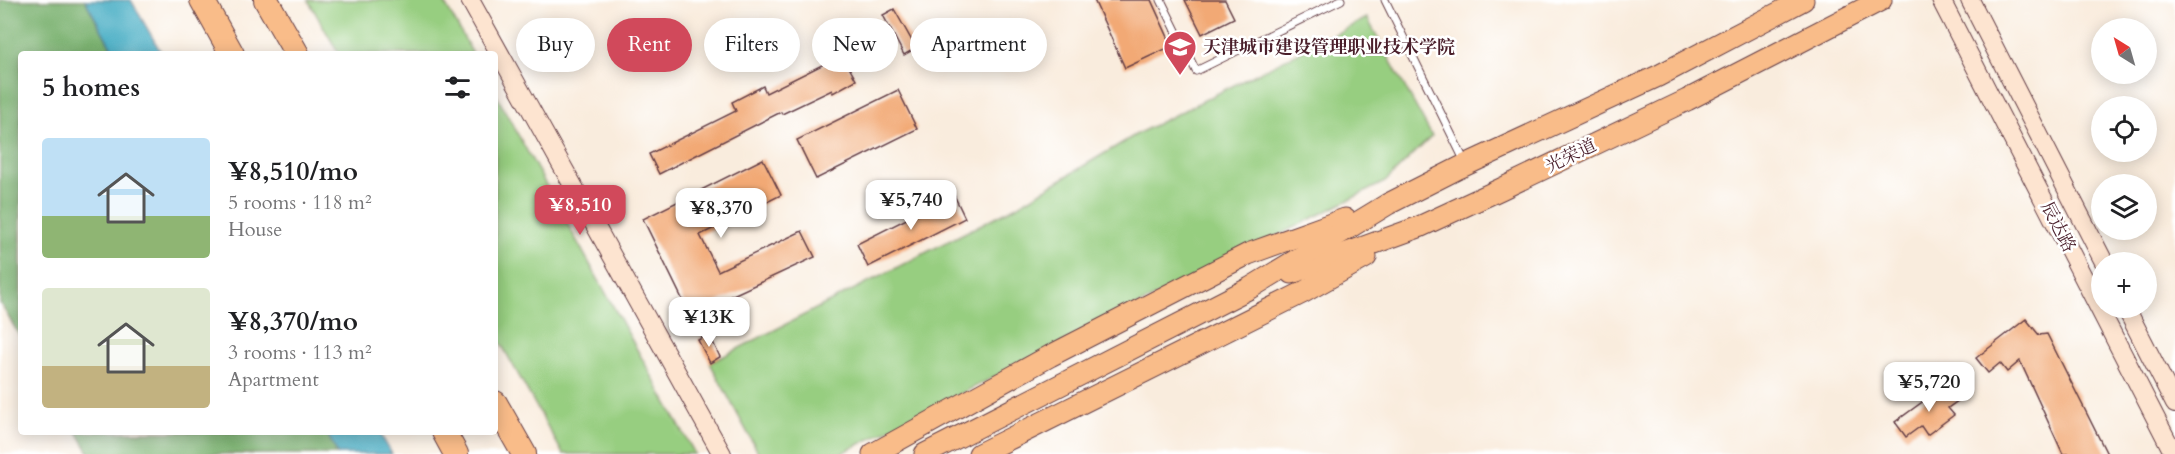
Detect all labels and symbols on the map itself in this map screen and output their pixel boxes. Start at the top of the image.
north arrow [2091,18,2157,84]
school or university icon: 天津城市建设管理职业技术学院 [1162,29,1198,76]
place label: 天津城市建设管理职业技术学院 [1203,35,1455,60]
street label: 光荣道 [1541,133,1601,179]
pin: ¥5,740 [862,180,960,231]
pin: ¥8,510 [531,185,629,236]
pin: ¥8,370 [672,188,770,239]
street label: 辰达路 [2035,197,2081,257]
pin: ¥13K [673,297,745,348]
pin: ¥5,720 [1880,362,1978,413]

